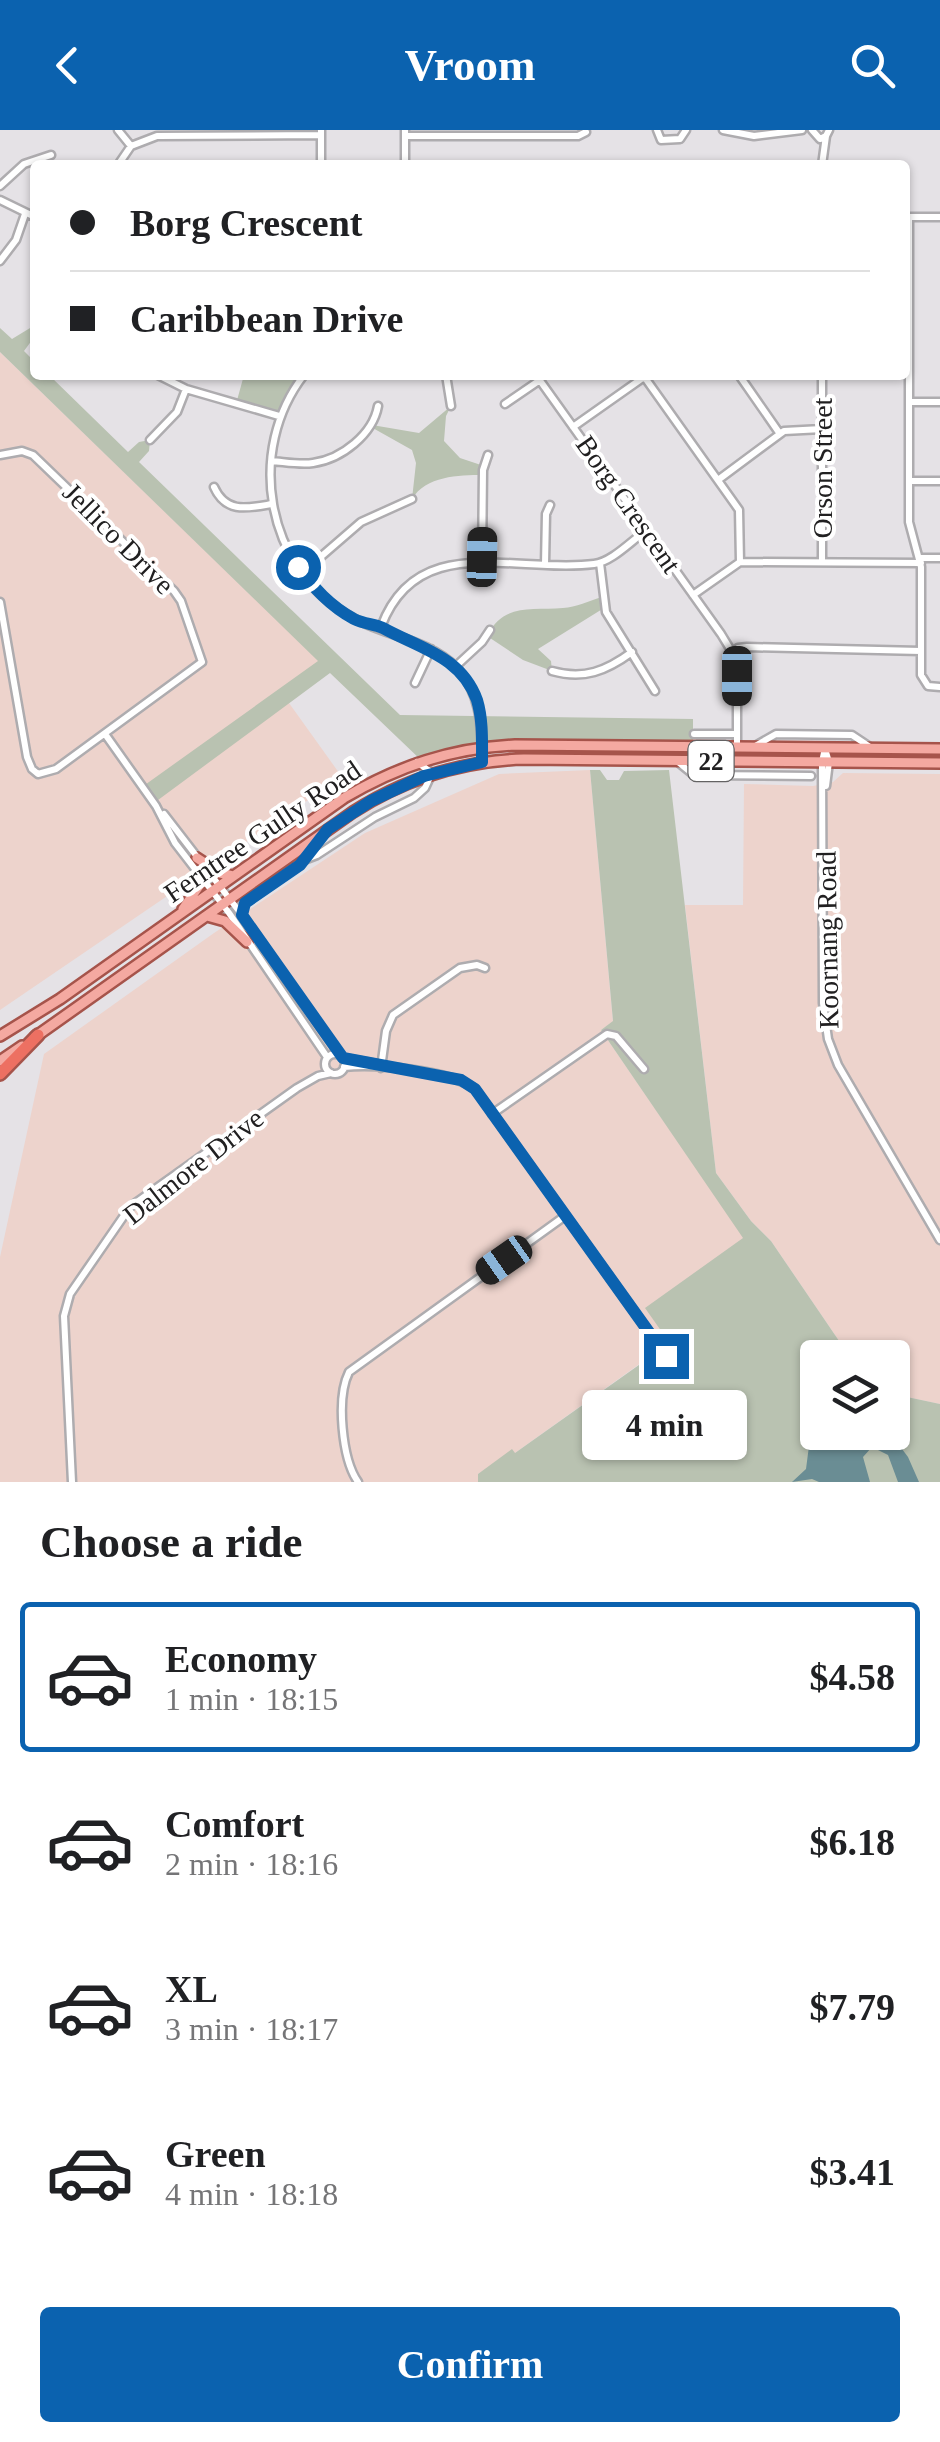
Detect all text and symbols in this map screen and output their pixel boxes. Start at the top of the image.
icon: back [40,38,95,93]
icon: search [845,38,900,93]
text: Vroom [405,40,535,90]
text: Borg Crescent [130,202,363,244]
text: Caribbean Drive [130,298,403,340]
street label: Orson Street [807,397,838,538]
street label: Borg Crescent [570,430,687,579]
street label: Jellico Drive [57,477,180,600]
car [466,527,498,587]
route start [276,545,321,590]
car [722,646,752,706]
road number: 22 [688,741,734,781]
street label: Ferntree Gully Road [158,754,366,909]
street label: Koornang Road [810,851,845,1029]
street label: Dalmore Drive [117,1102,269,1231]
car [471,1231,537,1289]
route end [644,1334,689,1379]
map controls [800,1340,910,1450]
button: layers [800,1340,910,1450]
callout: 4 min [584,1391,748,1461]
text: 4 min [626,1407,703,1443]
text: Choose a ride [40,1517,303,1567]
icon: car [45,1632,135,1722]
text: Economy [165,1638,317,1680]
text: $4.58 [810,1656,895,1698]
text: 1 min · 18:15 [165,1681,338,1717]
icon: car [45,1797,135,1887]
text: Comfort [165,1803,304,1845]
text: $6.18 [810,1821,895,1863]
text: 2 min · 18:16 [165,1846,338,1882]
icon: car [45,1962,135,2052]
text: XL [165,1968,218,2010]
text: $7.79 [810,1986,895,2028]
text: 3 min · 18:17 [165,2011,338,2047]
icon: car [45,2127,135,2217]
text: Green [165,2133,266,2175]
text: $3.41 [810,2151,895,2193]
text: 4 min · 18:18 [165,2176,338,2212]
button: Confirm [40,2307,900,2422]

